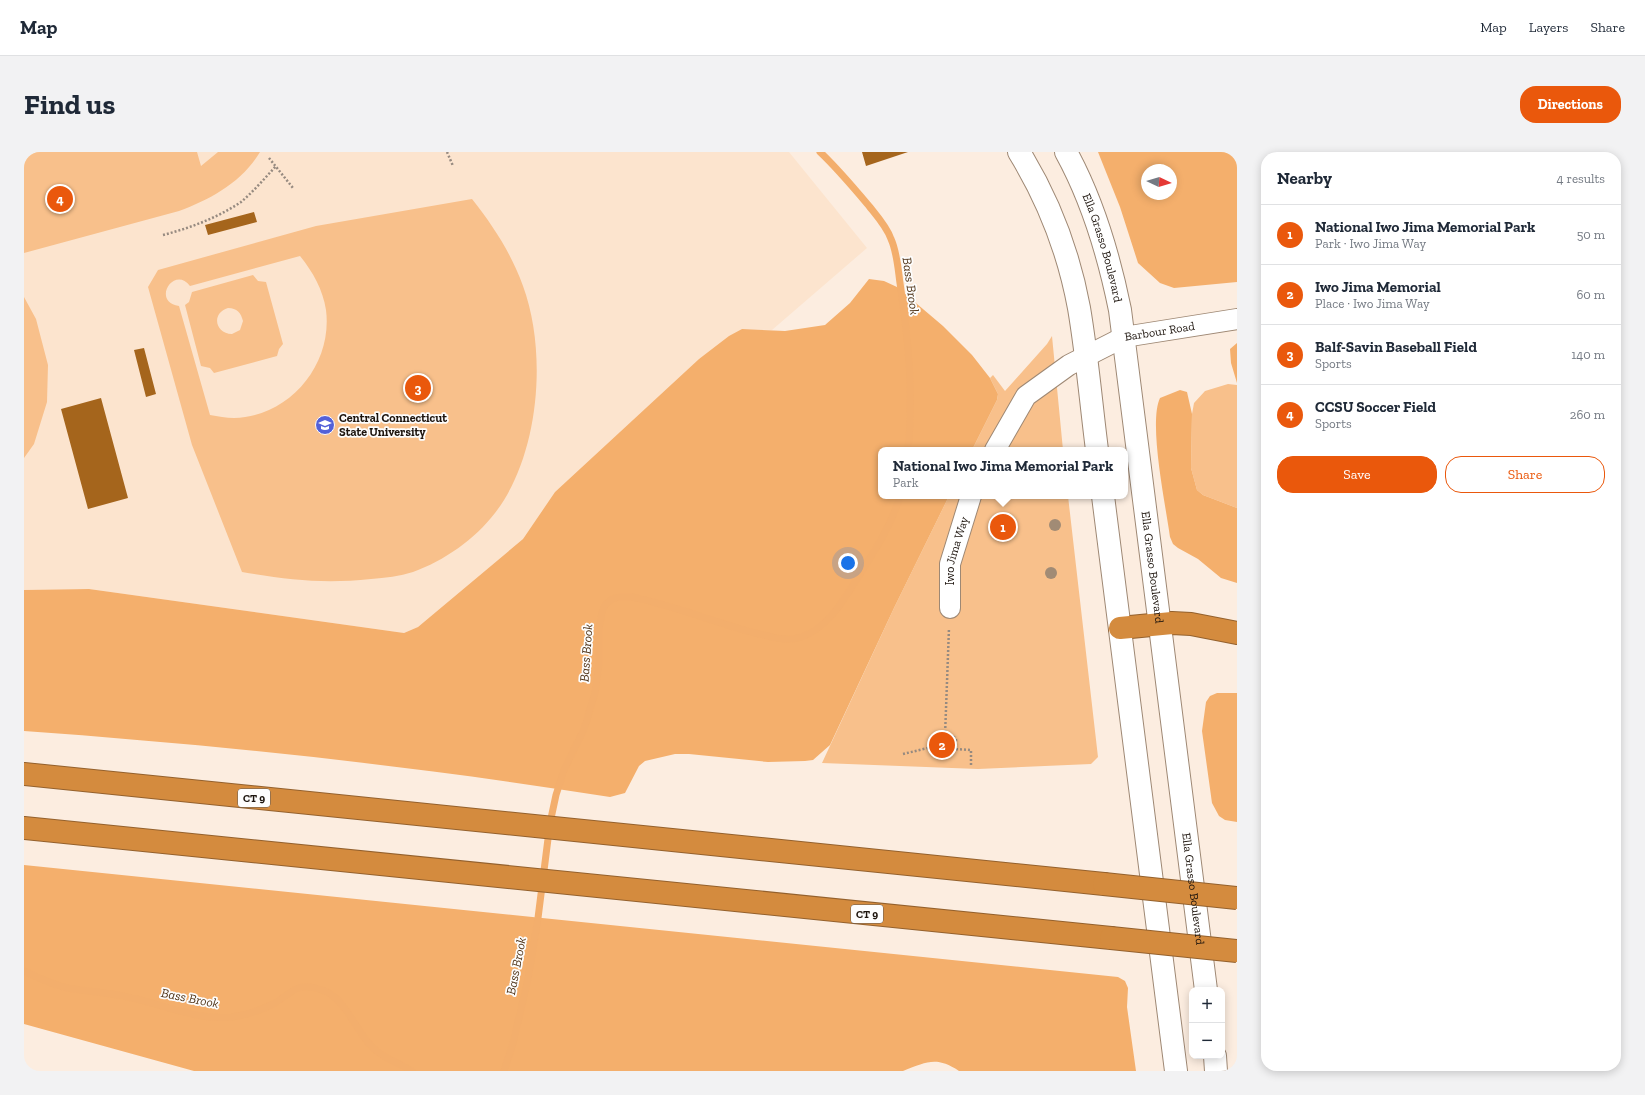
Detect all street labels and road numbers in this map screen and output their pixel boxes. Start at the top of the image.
street label: Ella Grasso Boulevard [1080,191,1125,304]
street label: Barbour Road [1123,319,1196,344]
street label: Ella Grasso Boulevard [1139,510,1167,625]
street label: Iwo Jima Way [943,514,972,585]
road number: CT 9 [238,789,270,807]
street label: Ella Grasso Boulevard [1179,832,1207,946]
road number: CT 9 [851,905,883,923]

